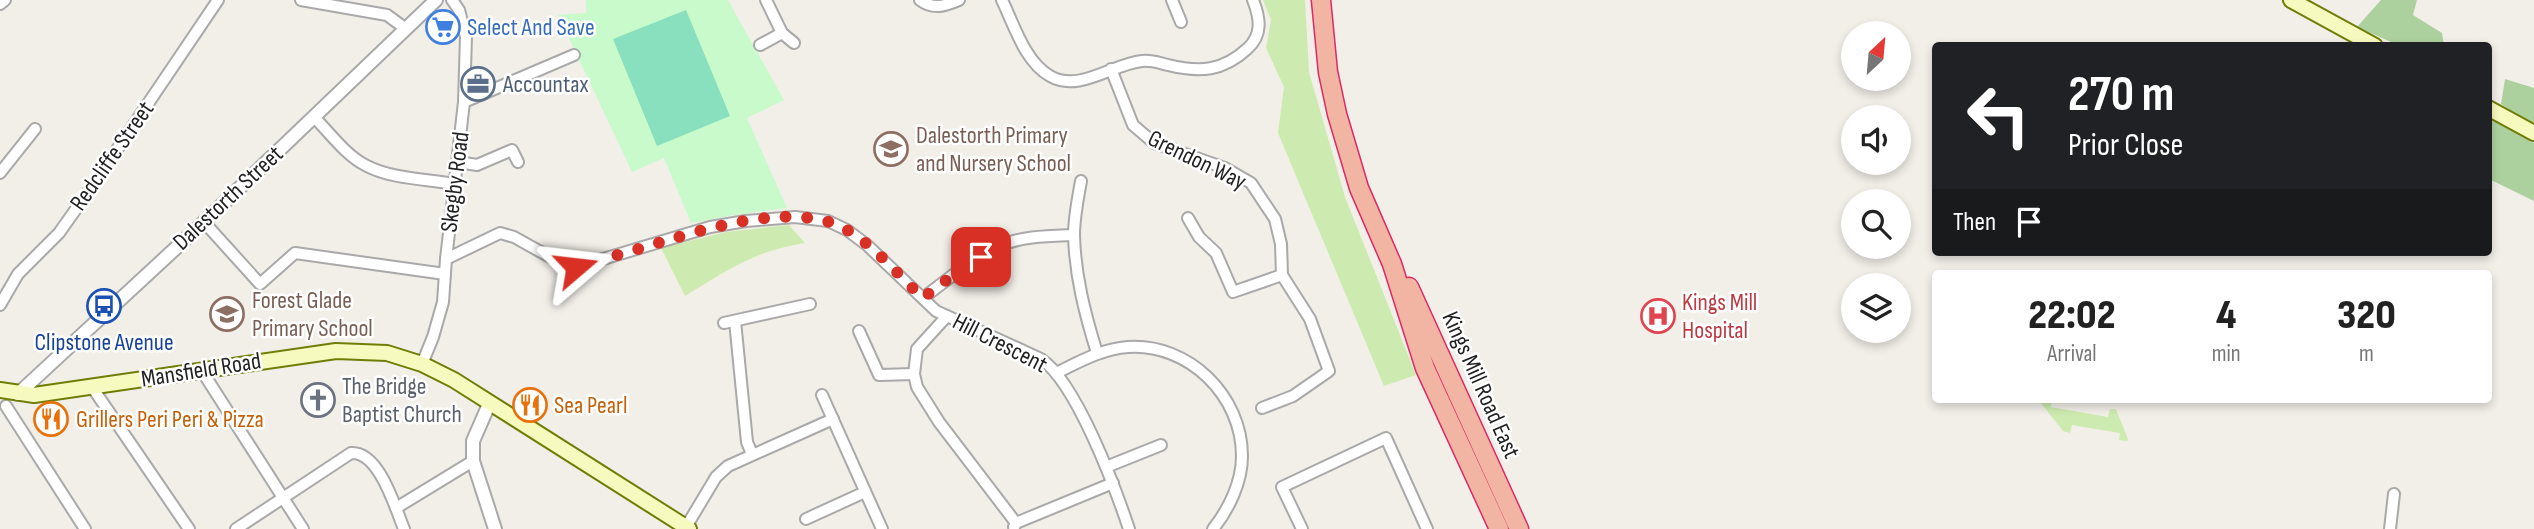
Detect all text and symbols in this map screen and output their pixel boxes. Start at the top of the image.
supermarket icon: Select And Save [424,8,462,46]
place label: Select And Save [467,13,595,42]
north arrow [1841,21,1911,91]
map controls [1841,21,1911,343]
office icon: Accountax [459,65,497,103]
text: 270 m [2068,66,2174,125]
place label: Accountax [502,70,589,99]
icon: left [1953,70,2044,161]
street label: Redcliffe Street [64,96,160,216]
button: sound [1841,105,1911,175]
place label: Dalestorth Primary and Nursery School [916,121,1071,178]
street label: Grendon Way [1143,124,1251,196]
text: Prior Close [2068,126,2183,165]
street label: Skegby Road [434,130,476,234]
school or university icon: Dalestorth Primary and Nursery School [872,130,910,168]
street label: Dalestorth Street [167,140,289,256]
button: search [1841,189,1911,259]
icon: arrive [2010,203,2048,241]
text: Then [1953,207,1996,238]
pin [951,227,1011,287]
position arrow [539,230,613,304]
icon: arrive [962,238,1000,276]
button: layers [1841,273,1911,343]
place label: Forest Glade Primary School [252,286,373,343]
bus stop icon: Clipstone Avenue [85,287,123,325]
place label: Kings Mill Hospital [1682,288,1757,345]
text: 22:02 [2028,290,2116,341]
text: 4 [2216,290,2236,341]
text: 320 [2337,290,2396,341]
school or university icon: Forest Glade Primary School [208,295,246,333]
hospital icon: Kings Mill Hospital [1639,297,1677,335]
street label: Hill Crescent [948,307,1052,379]
street label: Kings Mill Road East [1436,307,1526,463]
place label: Clipstone Avenue [34,328,174,357]
text: Arrival [2047,340,2097,368]
text: min [2212,340,2241,368]
text: m [2359,340,2374,368]
street label: Mansfield Road [139,346,263,394]
place label: The Bridge Baptist Church [342,372,462,429]
church icon: The Bridge Baptist Church [299,381,337,419]
restaurant icon: Sea Pearl [511,386,549,424]
place label: Sea Pearl [554,391,627,420]
restaurant icon: Grillers Peri Peri & Pizza [32,400,70,438]
place label: Grillers Peri Peri & Pizza [76,405,264,434]

